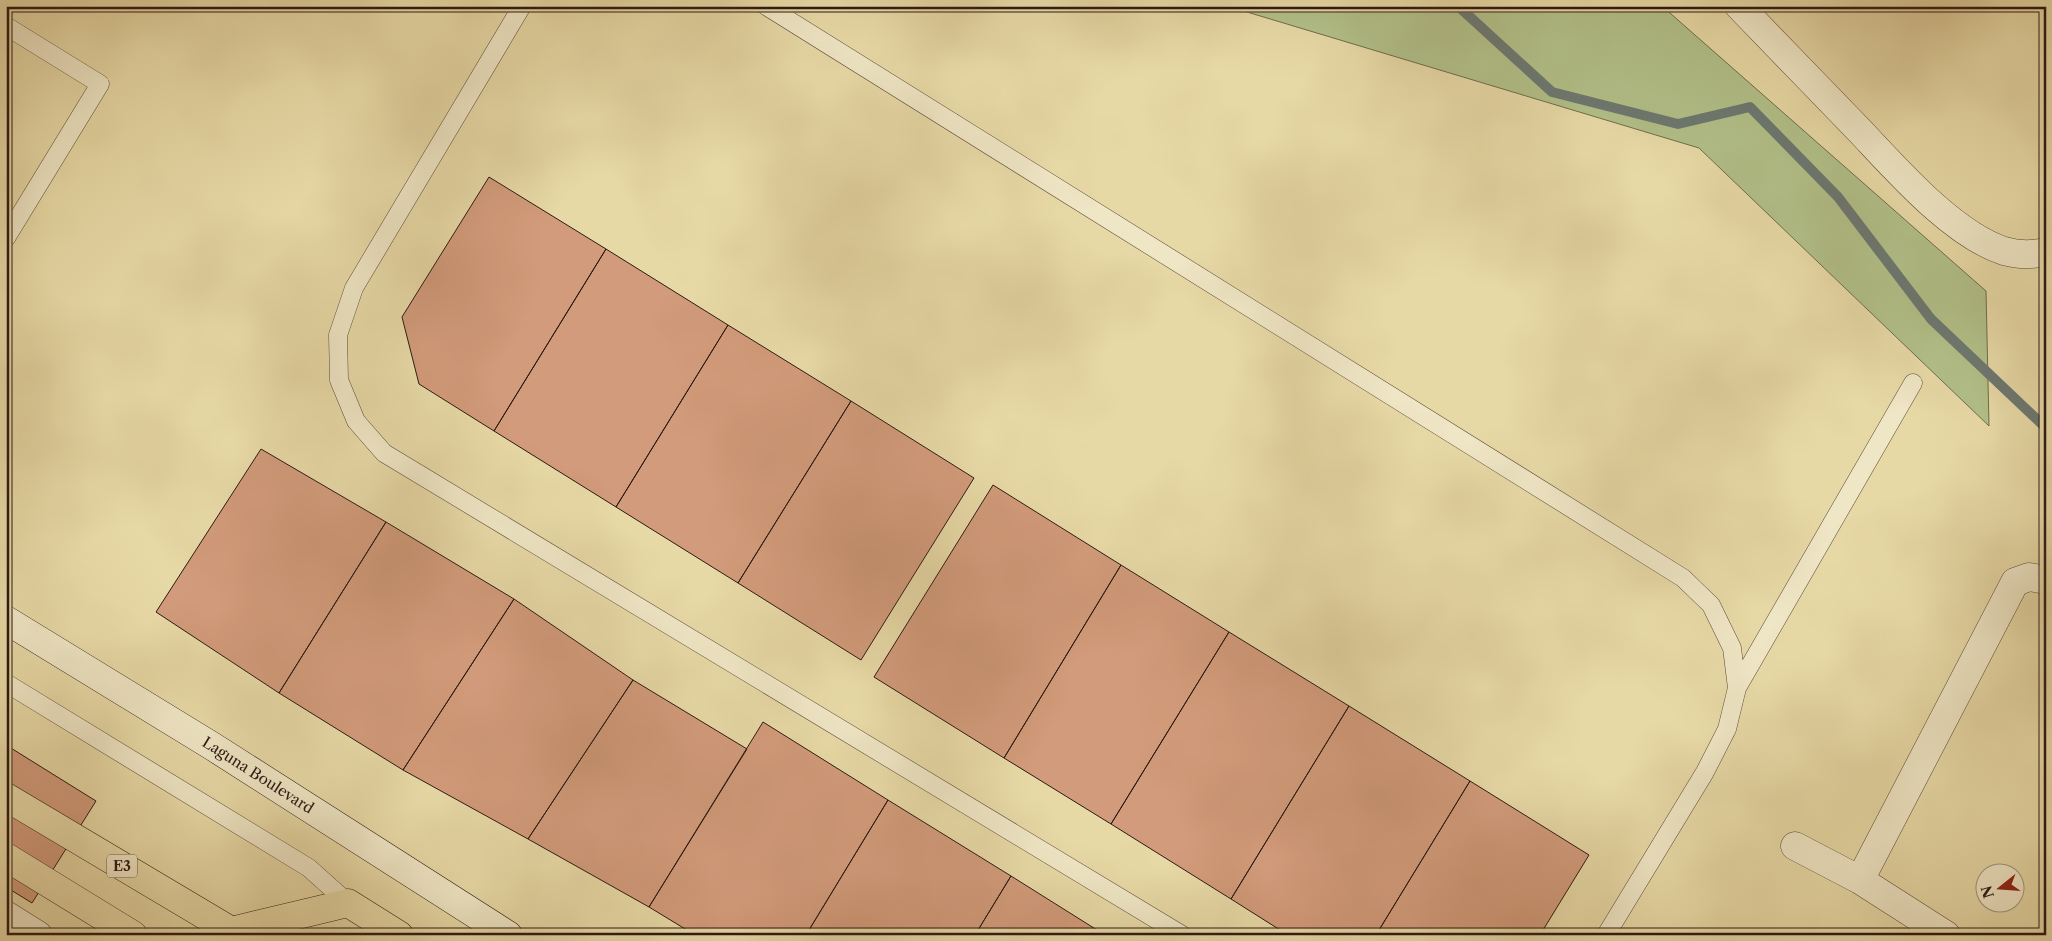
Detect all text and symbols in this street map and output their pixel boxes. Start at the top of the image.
street label: Laguna Boulevard [199,732,317,817]
road number: E3 [107,854,137,878]
north arrow [1974,864,2024,914]
text: N [1977,883,1998,900]

